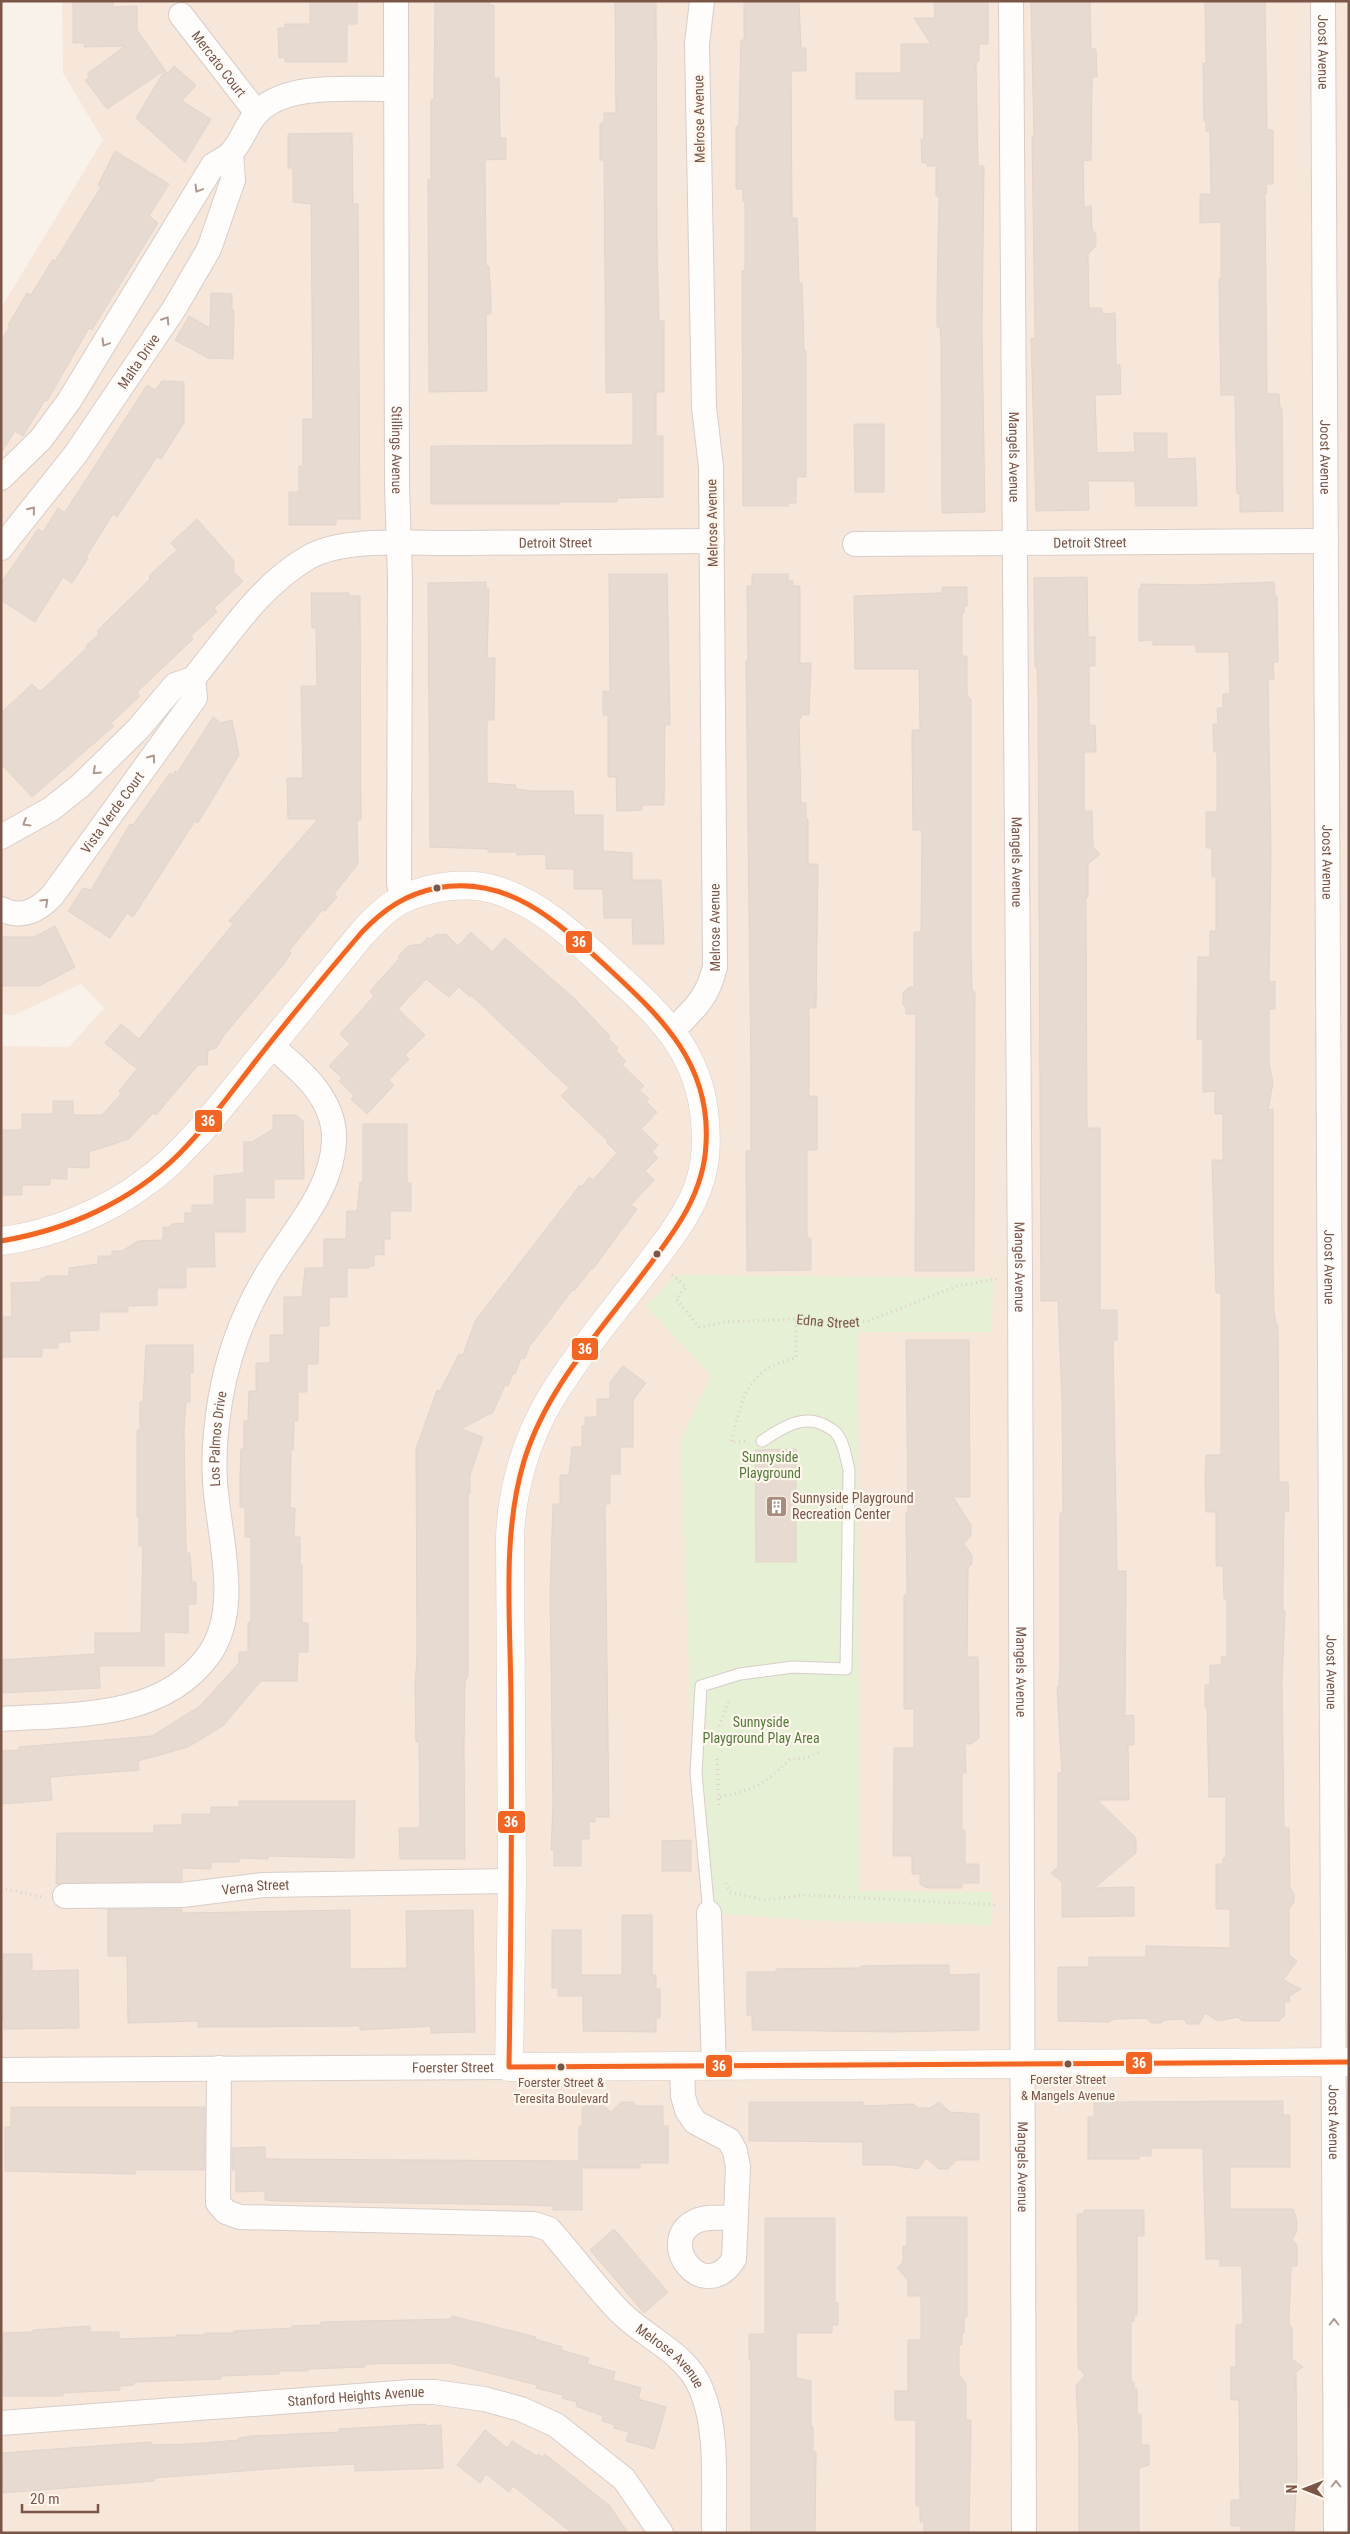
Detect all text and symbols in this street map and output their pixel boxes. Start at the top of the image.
street label: Joost Avenue [1315,14,1331,90]
street label: Mercato Court [188,28,250,100]
street label: Melrose Avenue [690,74,708,163]
one-way arrow [195,183,205,192]
one-way arrow [160,317,170,326]
street label: Malta Drive [114,331,163,392]
one-way arrow [102,337,112,346]
street label: Stillings Avenue [389,406,405,495]
street label: Mangels Avenue [1006,412,1023,503]
street label: Joost Avenue [1317,419,1334,495]
street label: Melrose Avenue [703,478,721,567]
one-way arrow [27,507,35,516]
street label: Detroit Street [519,534,592,551]
street label: Detroit Street [1053,534,1127,551]
one-way arrow [146,754,155,763]
one-way arrow [92,765,101,774]
street label: Vista Verde Court [77,768,147,857]
one-way arrow [23,817,32,827]
street label: Mangels Avenue [1009,817,1025,908]
street label: Joost Avenue [1319,824,1336,900]
unlabelled marker [432,883,442,893]
street label: Melrose Avenue [706,883,723,972]
one-way arrow [40,899,49,908]
line badge: 36 [565,930,593,954]
text: 36 [572,934,586,950]
line badge: 36 [194,1109,223,1133]
text: 36 [201,1113,215,1129]
street label: Mangels Avenue [1012,1222,1028,1313]
street label: Joost Avenue [1321,1229,1338,1305]
unlabelled marker [652,1249,662,1259]
street label: Edna Street [796,1311,860,1331]
line badge: 36 [571,1337,599,1361]
text: 36 [578,1341,592,1357]
street label: Los Palmos Drive [206,1389,230,1487]
park label: Sunnyside Playground [739,1449,801,1481]
place label: Sunnyside Playground Recreation Center [792,1490,914,1522]
building icon: Sunnyside Playground Recreation Center [764,1494,788,1518]
street label: Mangels Avenue [1013,1627,1029,1718]
street label: Joost Avenue [1323,1634,1340,1710]
park label: Sunnyside Playground Play Area [702,1714,820,1746]
line badge: 36 [497,1810,526,1834]
text: 36 [504,1814,518,1830]
street label: Verna Street [221,1877,289,1898]
line badge: 36 [1125,2051,1153,2075]
line badge: 36 [705,2054,733,2078]
text: 36 [1132,2055,1146,2071]
text: 36 [712,2058,726,2074]
street label: Foerster Street [412,2059,494,2076]
marker: Foerster Street & Mangels Avenue [1063,2059,1073,2069]
marker: Foerster Street & Teresita Boulevard [556,2062,566,2072]
place label: Foerster Street & Mangels Avenue [1021,2072,1115,2103]
place label: Foerster Street & Teresita Boulevard [513,2075,609,2106]
street label: Joost Avenue [1326,2084,1342,2160]
street label: Mangels Avenue [1015,2122,1031,2213]
one-way arrow [1329,2317,1340,2325]
street label: Melrose Avenue [633,2321,708,2391]
street label: Stanford Heights Avenue [287,2384,425,2409]
north arrow [1280,2464,1330,2514]
one-way arrow [1331,2480,1341,2488]
scale bar [22,2482,99,2514]
text: N [1284,2485,1300,2493]
text: 20 m [30,2490,60,2508]

